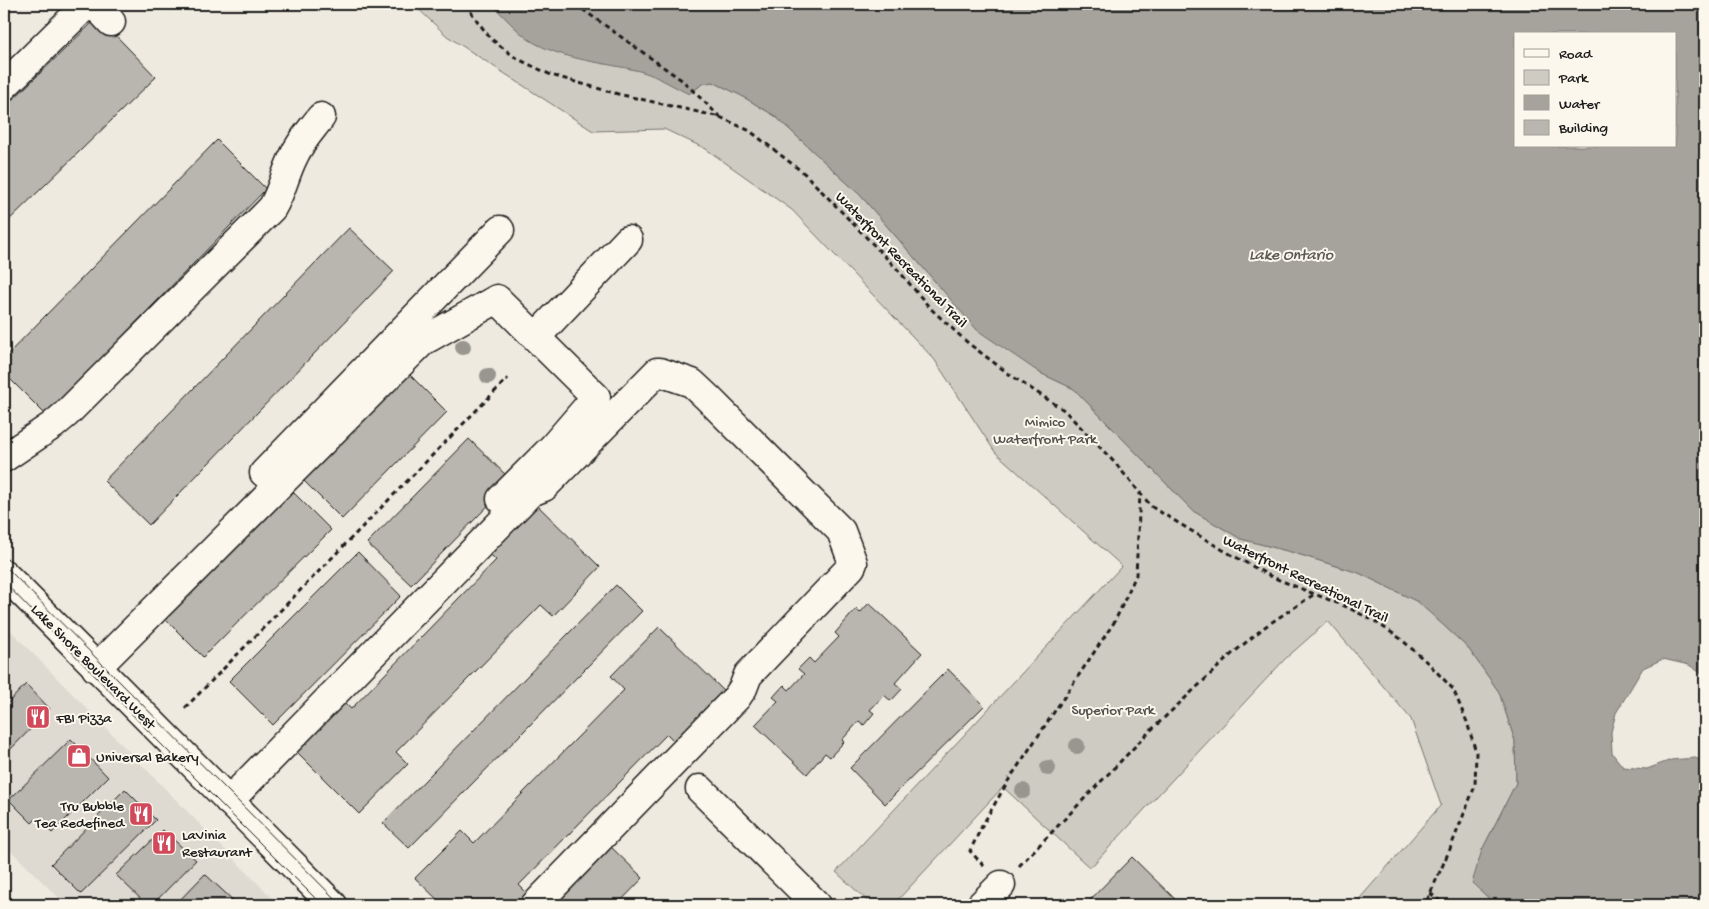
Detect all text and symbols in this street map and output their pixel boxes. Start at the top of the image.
legend [1514,32,1676,148]
text: Road [1559,46,1593,64]
text: Park [1558,70,1589,88]
text: Water [1559,96,1601,114]
text: Building [1558,120,1608,138]
street label: Waterfront Recreational Trail [831,189,970,332]
water label: Lake Ontario [1249,247,1334,266]
park label: Mimico Waterfront Park [993,414,1098,449]
street label: Waterfront Recreational Trail [1219,532,1391,628]
street label: Lake Shore Boulevard West [26,601,160,735]
park label: Superior Park [1072,702,1156,720]
restaurant icon: FBI Pizza [25,704,51,730]
place label: FBI Pizza [55,710,112,728]
shop icon: Universal Bakery [66,743,92,769]
place label: Universal Bakery [96,749,199,767]
place label: Tru Bubble Tea Redefined [34,798,125,833]
restaurant icon: Tru Bubble Tea Redefined [128,801,154,827]
place label: LaVinia Restaurant [182,827,253,862]
restaurant icon: LaVinia Restaurant [151,830,177,856]

